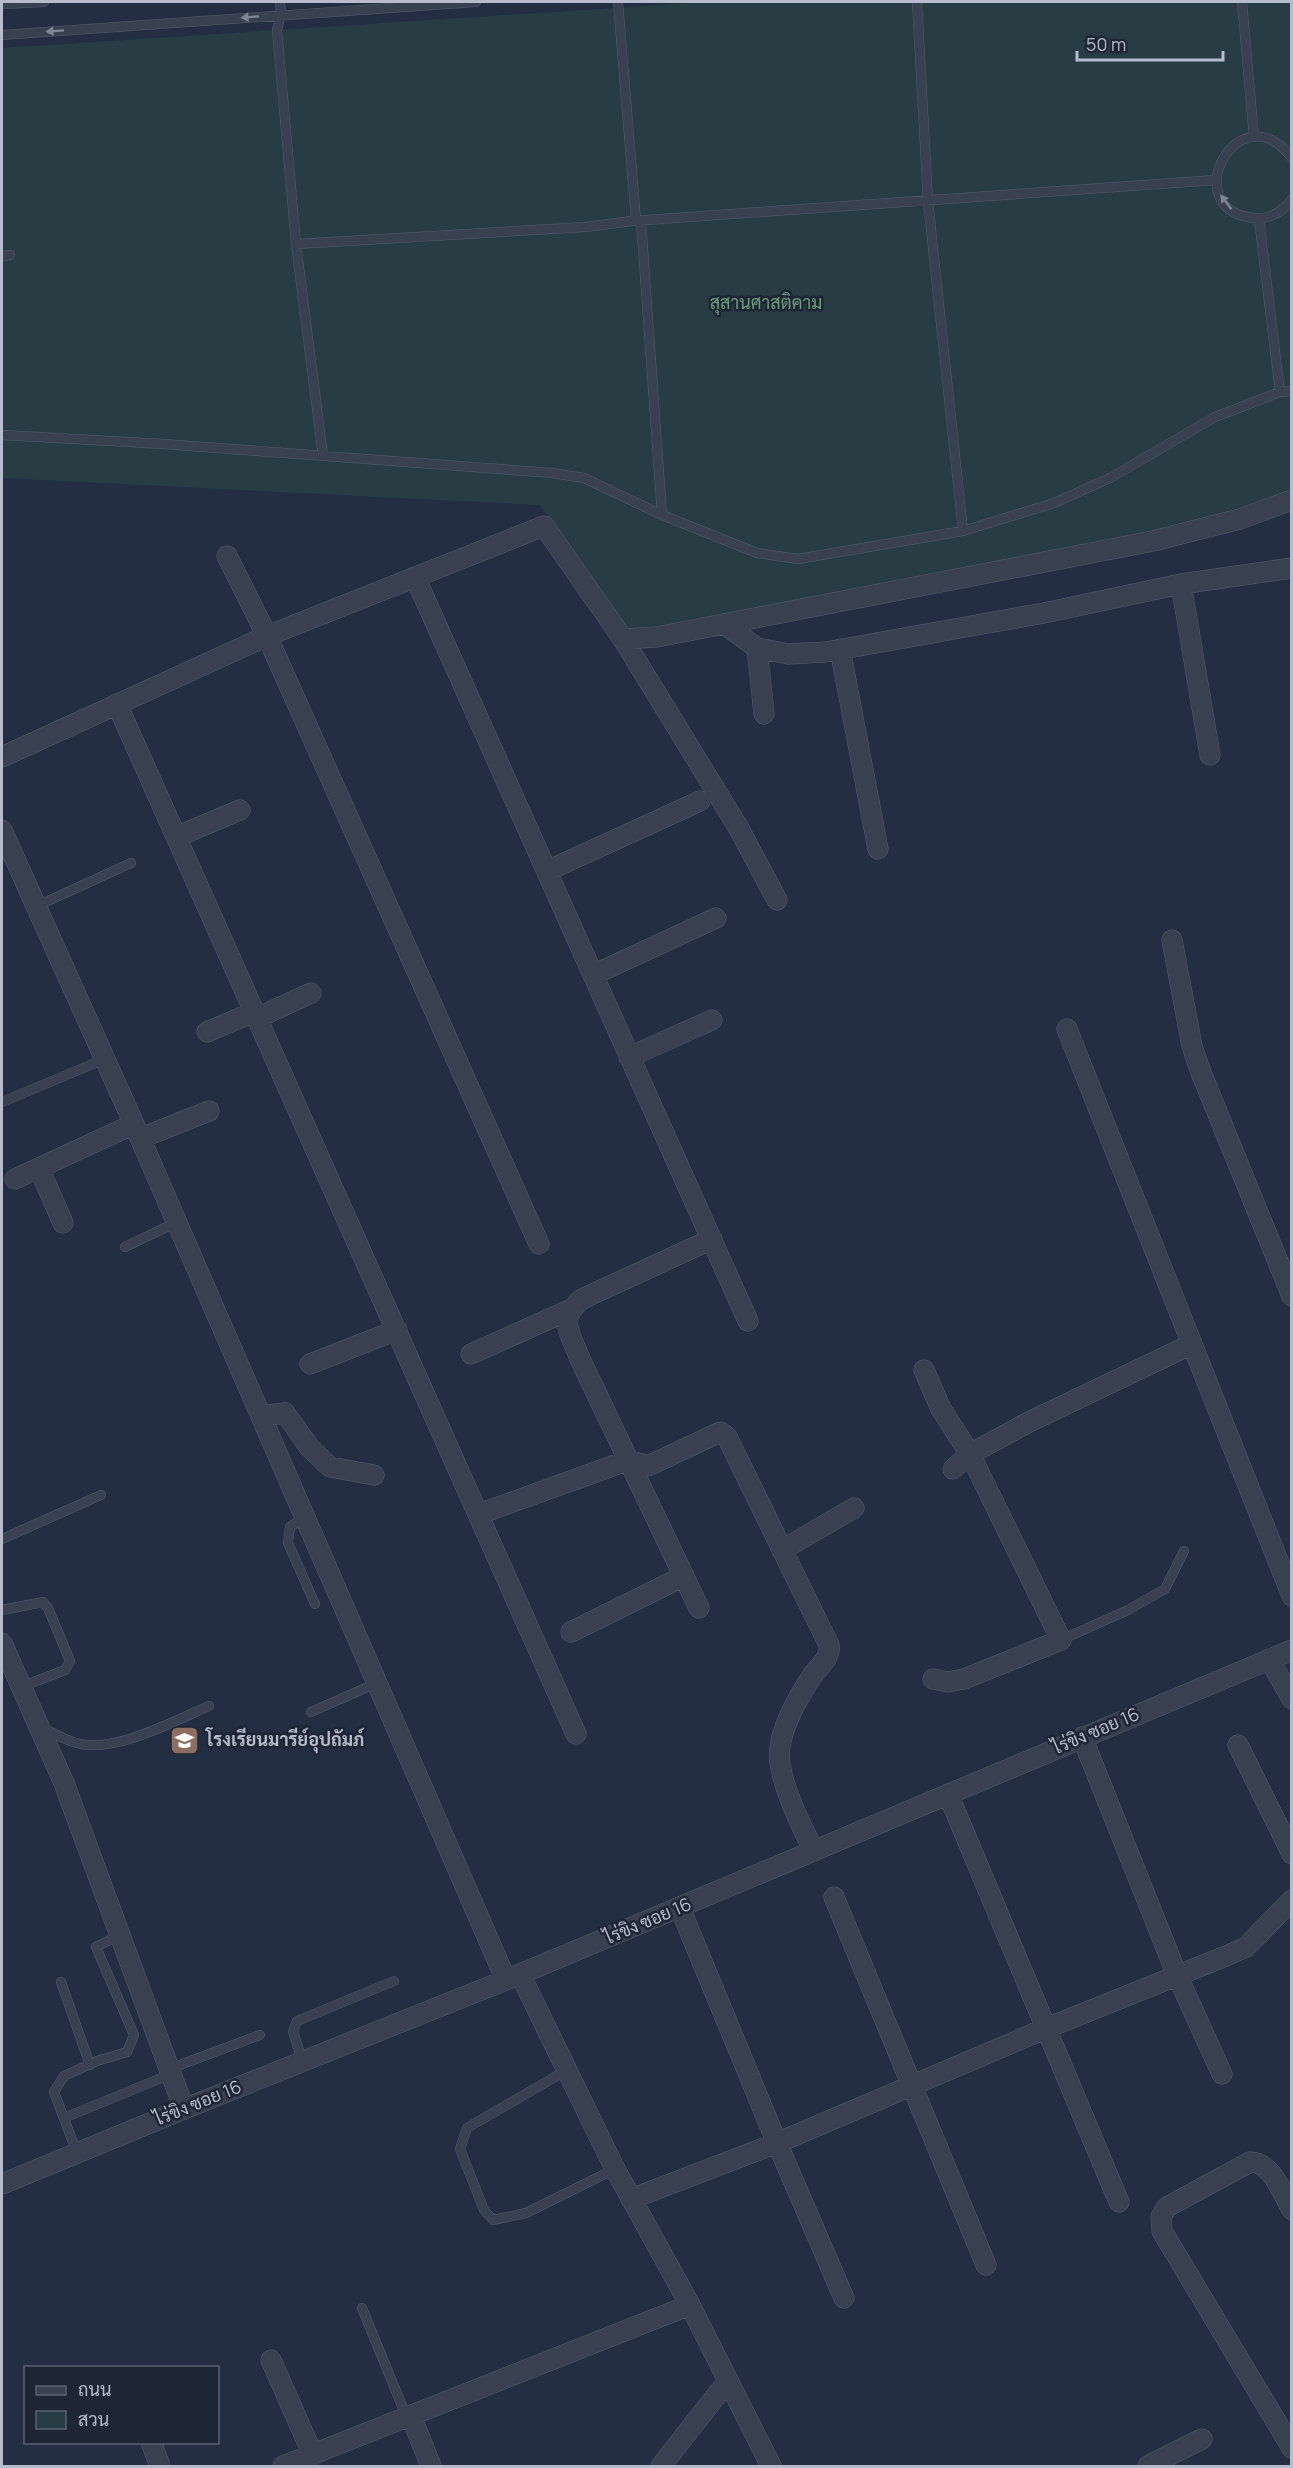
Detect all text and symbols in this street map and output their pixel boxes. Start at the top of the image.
one-way arrow [240,12,259,21]
scale bar [1077,24,1222,62]
one-way arrow [46,26,65,36]
text: 50 m [1086,32,1126,56]
one-way arrow [1219,194,1232,210]
park label: สุสานศาสติคาม [710,290,822,315]
street label: ไร่ขิง ซอย 16 [1047,1701,1143,1760]
school or university icon: โรงเรียนมารีย์อุปถัมภ์ [169,1724,201,1756]
place label: โรงเรียนมารีย์อุปถัมภ์ [205,1727,365,1754]
street label: ไร่ขิง ซอย 16 [599,1891,695,1950]
street label: ไร่ขิง ซอย 16 [149,2074,245,2131]
legend [24,2366,219,2444]
text: ถนน [78,2377,111,2401]
text: สวน [78,2407,109,2431]

